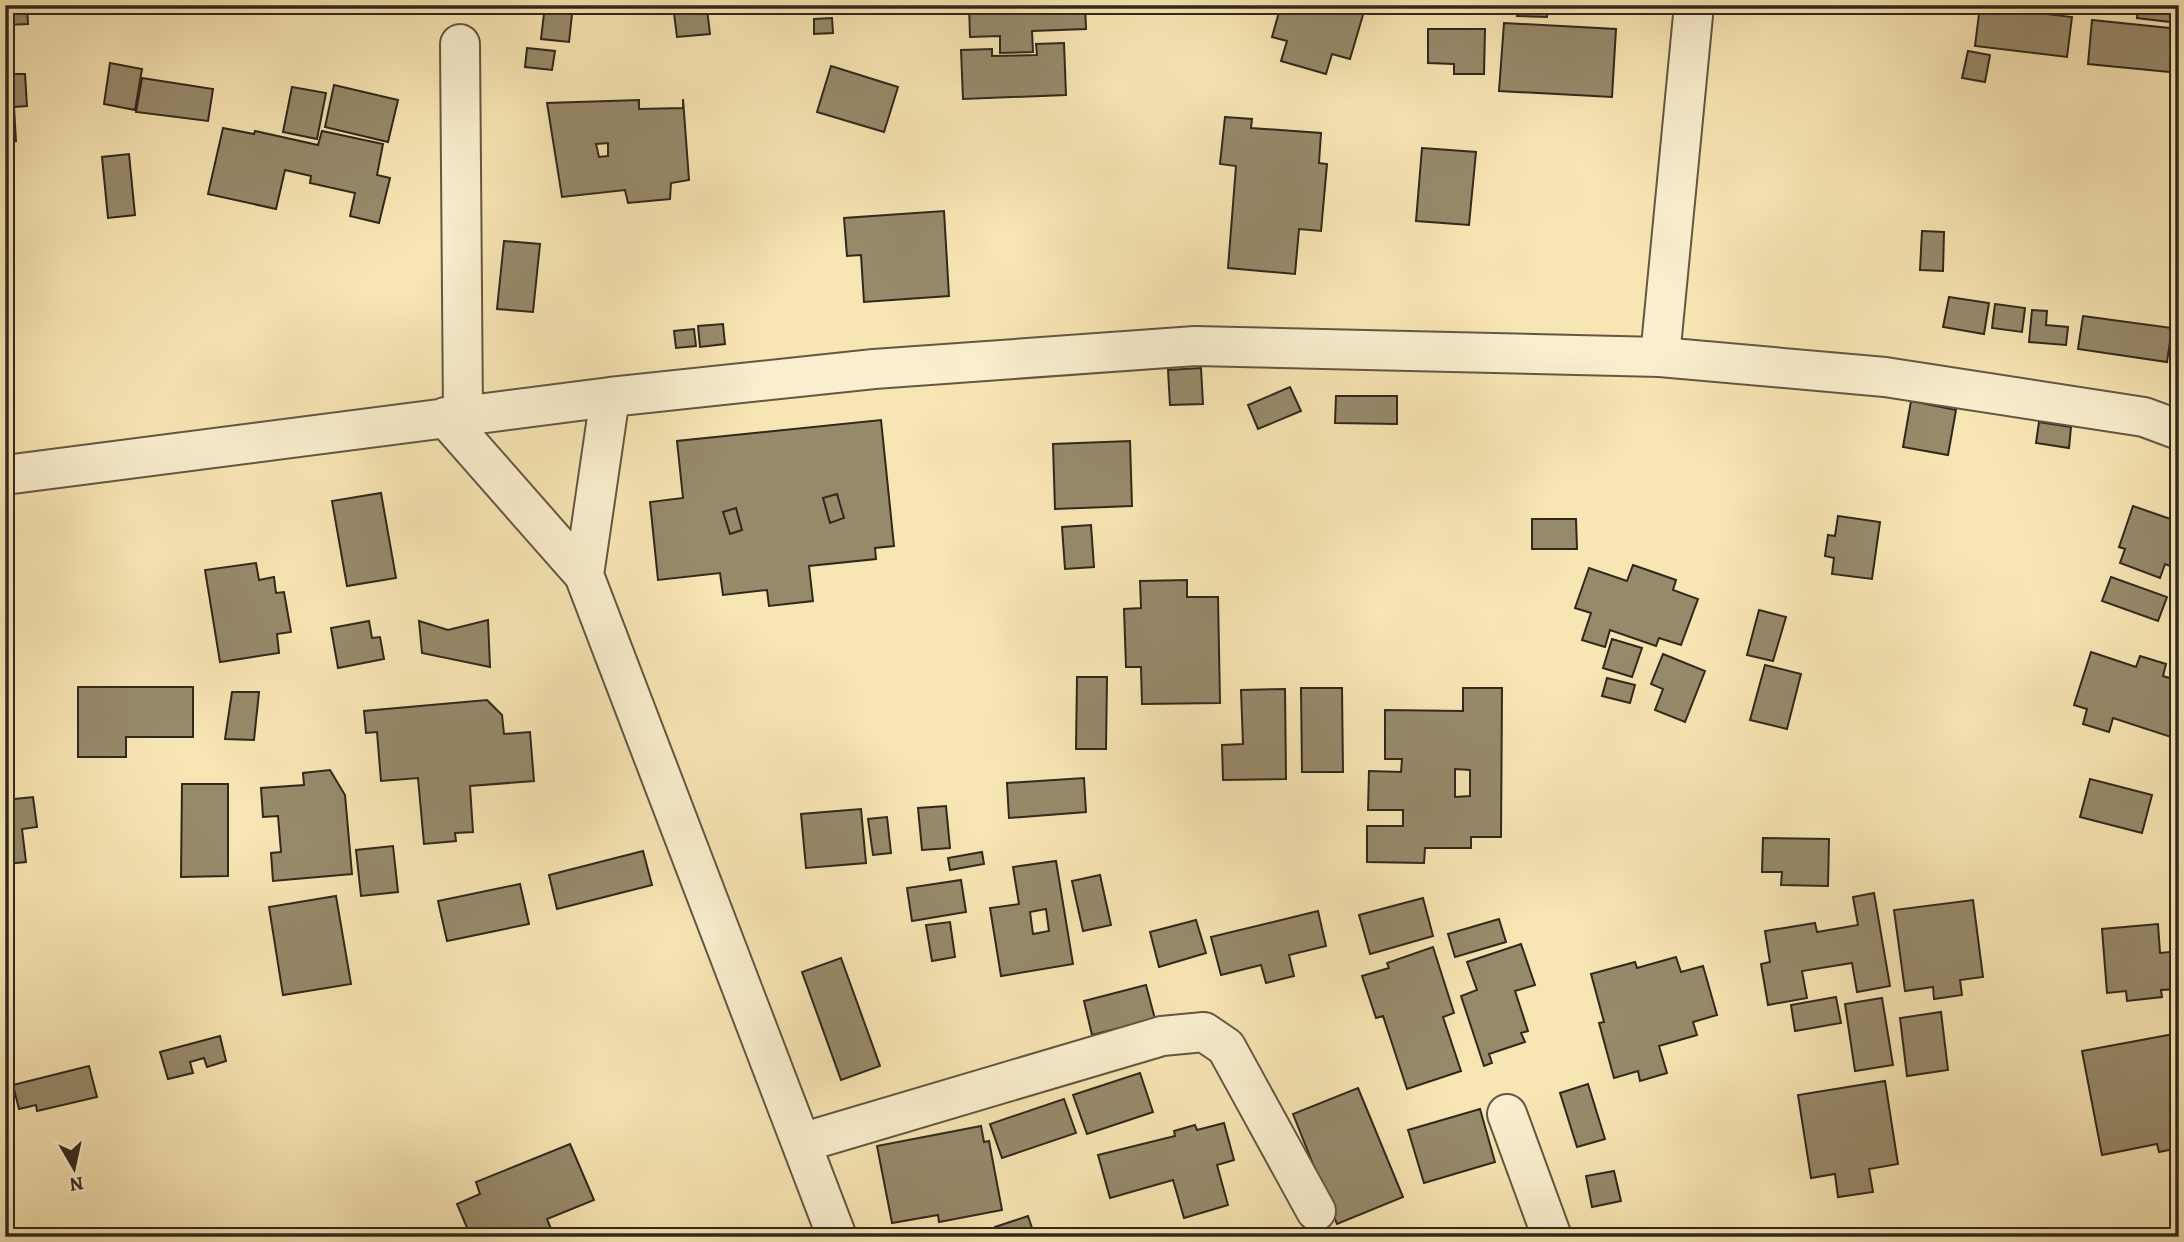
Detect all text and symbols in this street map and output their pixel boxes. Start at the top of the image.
north arrow [38,1134,108,1204]
text: N [67,1170,85,1198]

